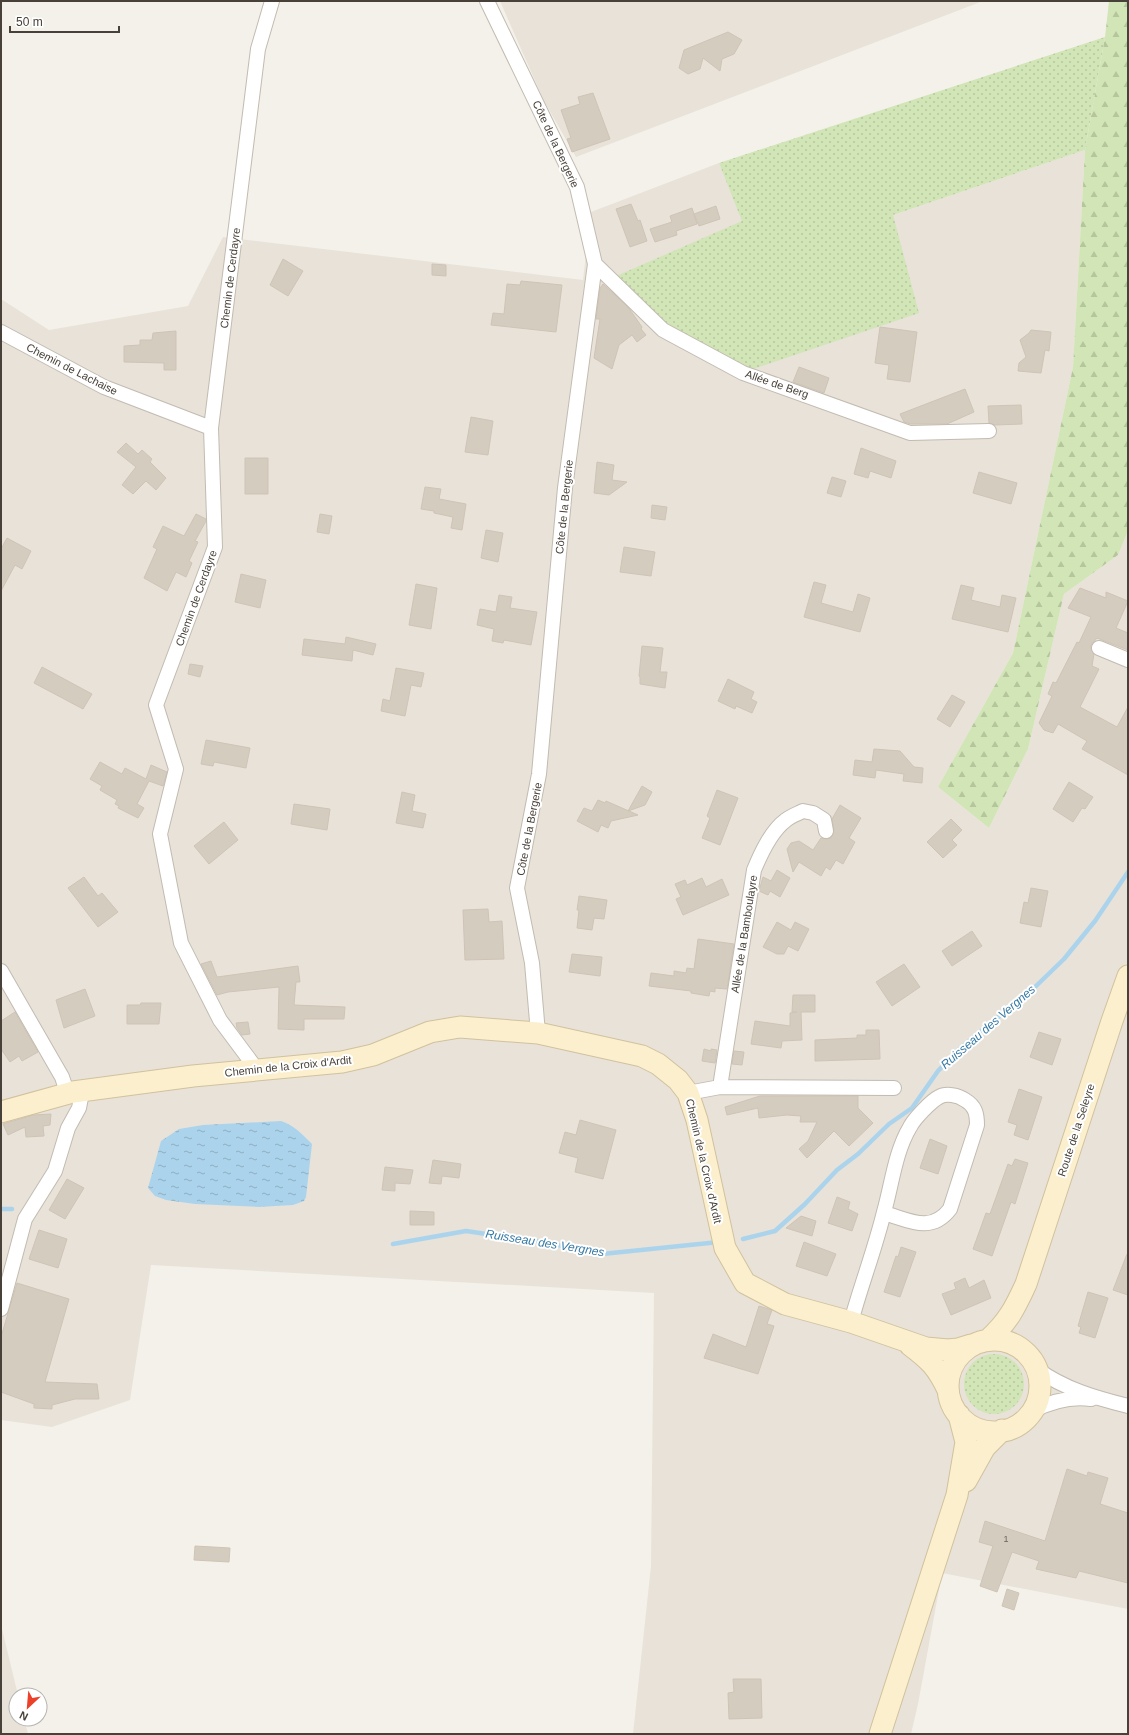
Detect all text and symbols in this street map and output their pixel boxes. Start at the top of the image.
scale bar [10,8,119,34]
text: 50 m [16,15,43,29]
street label: Côte de la Bergerie [531,99,581,189]
street label: Chemin de Cerdayre [218,227,242,329]
street label: Chemin de Lachaise [25,341,119,397]
street label: Allée de Berg [744,368,810,400]
street label: Côte de la Bergerie [553,459,575,555]
street label: Chemin de Cerdayre [173,548,219,648]
street label: Côte de la Bergerie [514,781,544,877]
street label: Allée de la Bamboulayre [729,874,759,994]
water label: Ruisseau des Vergnes [938,982,1038,1072]
street label: Chemin de la Croix d'Ardit [224,1053,352,1079]
street label: Route de la Seleyre [1055,1082,1097,1178]
street label: Chemin de la Croix d'Ardit [684,1098,724,1224]
water label: Ruisseau des Vergnes [484,1227,606,1259]
house number: 1 [1003,1534,1009,1544]
north arrow [8,1687,48,1727]
text: N [17,1709,30,1723]

